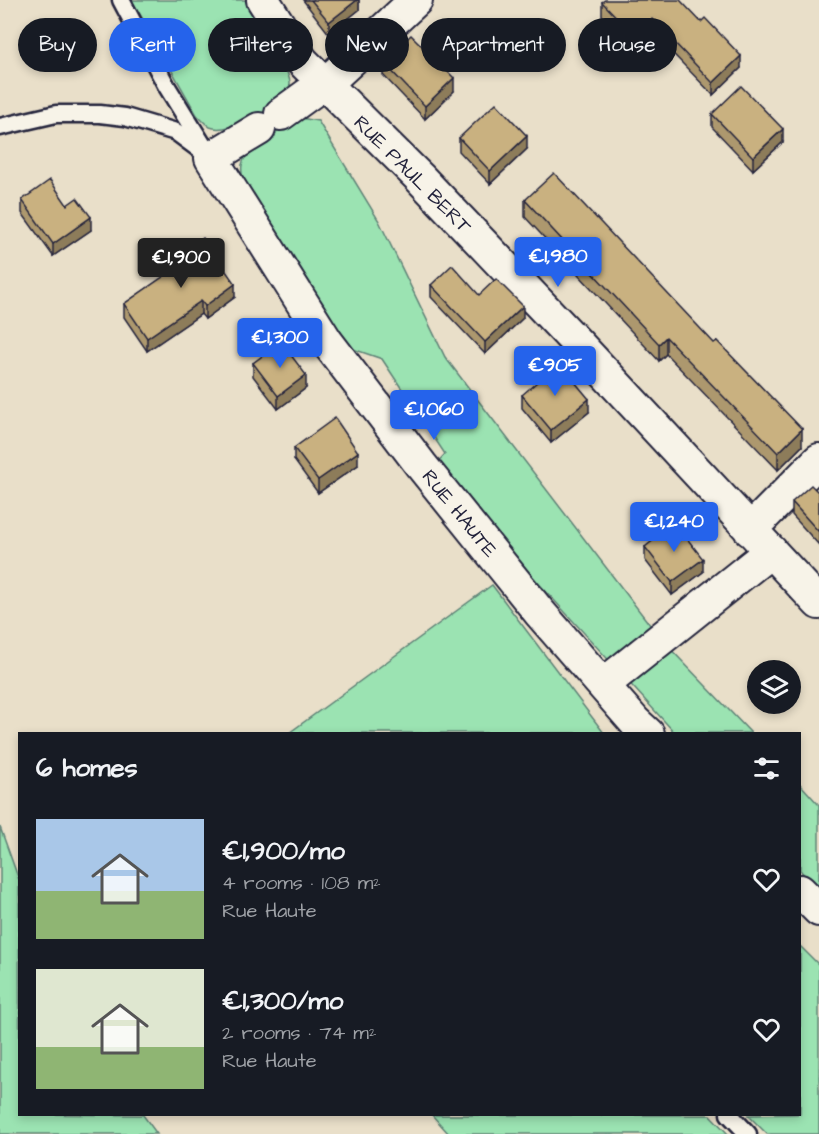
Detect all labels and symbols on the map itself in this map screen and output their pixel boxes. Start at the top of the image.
street label: RUE PAUL BERT [347,109,478,240]
pin: €1,980 [509,237,607,288]
pin: €1,900 [132,238,230,289]
pin: €1,300 [231,318,329,369]
pin: €905 [519,346,591,397]
pin: €1,060 [385,390,483,441]
street label: RUE HAUTE [415,464,503,564]
pin: €1,240 [625,502,723,553]

